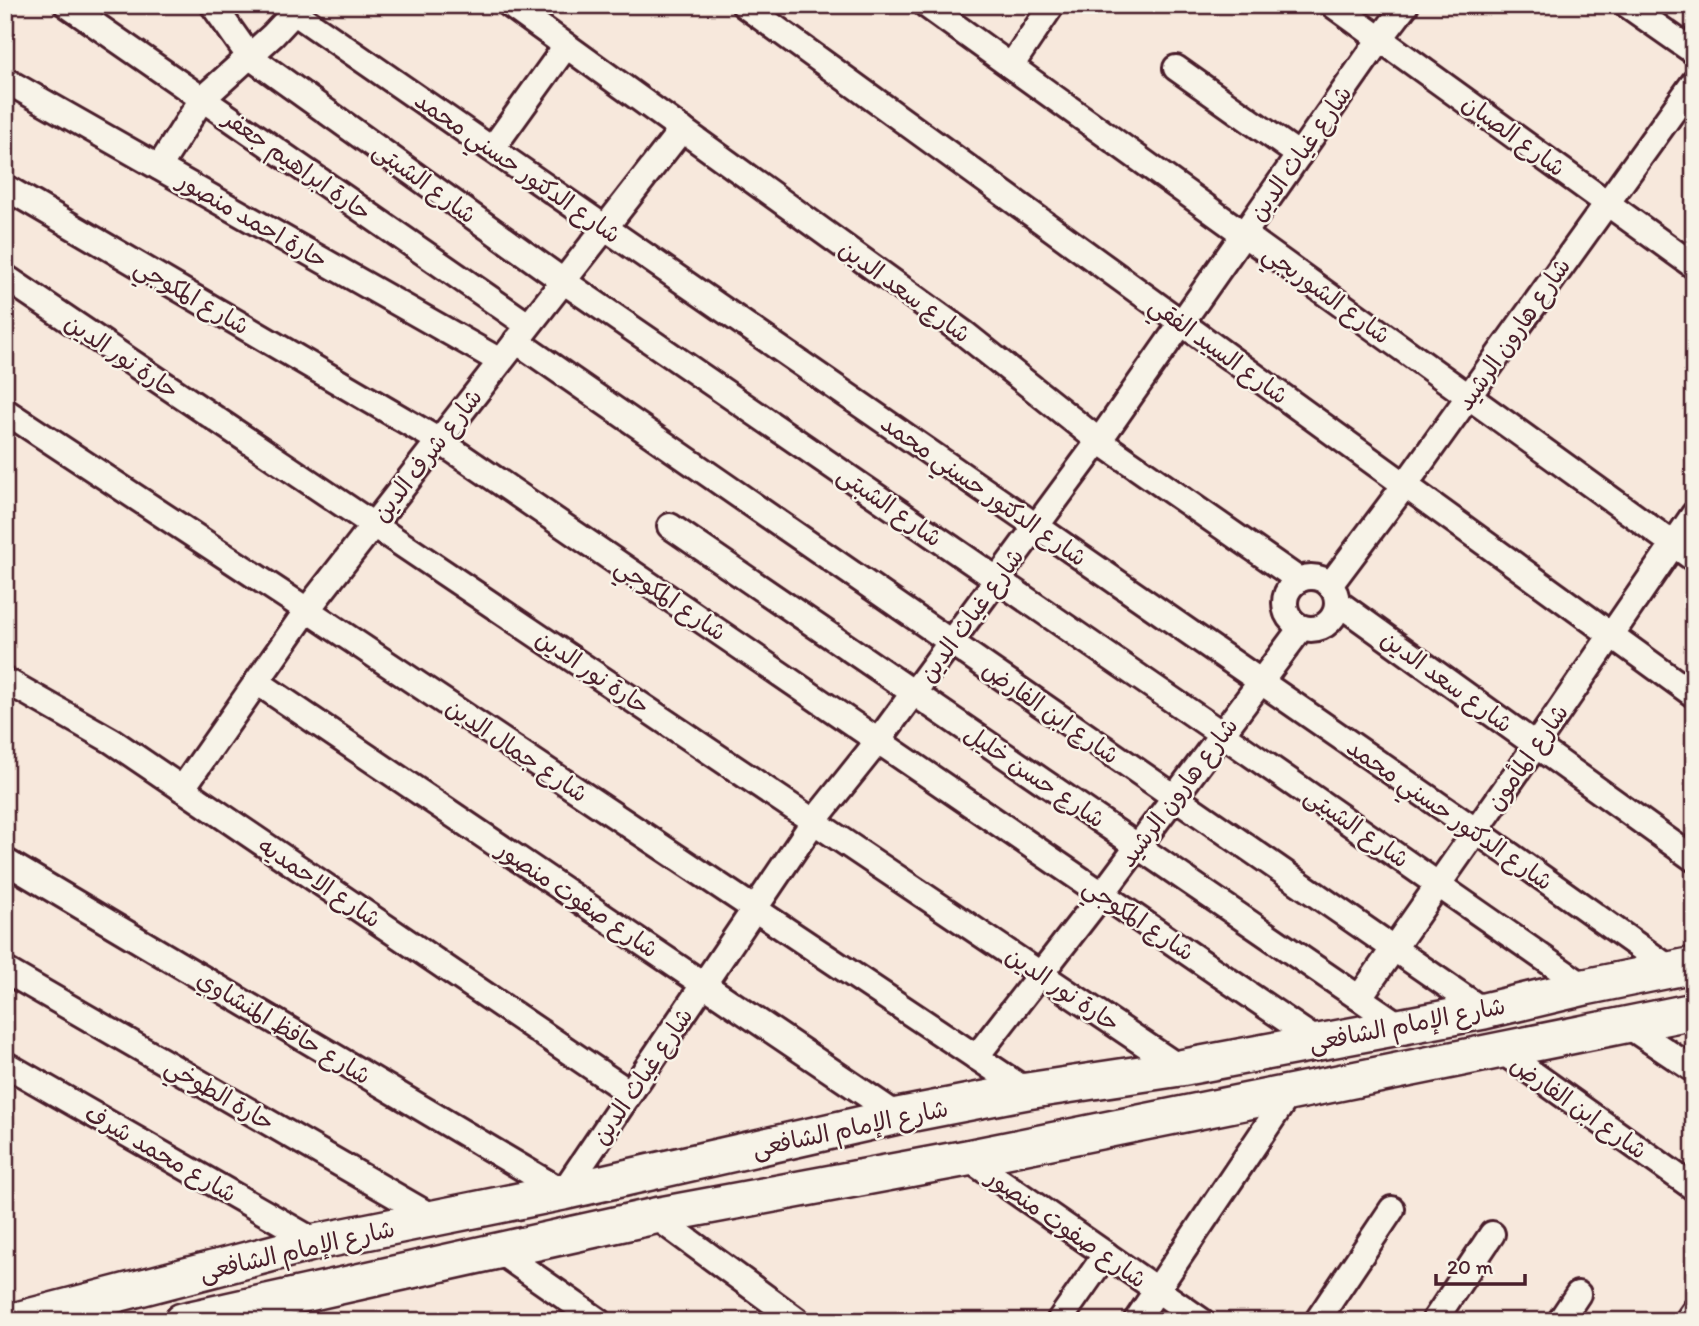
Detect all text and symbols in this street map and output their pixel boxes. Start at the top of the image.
street label: شارع غياث الدين [1243,80,1360,228]
street label: شارع الدكتور حسني محمد [405,85,627,255]
street label: شارع الصبان [1455,88,1571,185]
street label: حارة ابراهيم جعفر [215,102,377,230]
street label: شارع الشبتى [366,135,482,232]
street label: حارة احمد منصور [171,165,333,275]
street label: شارع سعد الدين [832,234,976,351]
street label: شارع الشوربجي [1254,238,1396,356]
street label: شارع المكوجي [126,252,255,347]
street label: شارع هارون الرشيد [1450,252,1579,418]
street label: شارع السيد الفقي [1140,290,1294,416]
street label: حارة نور الدين [59,307,185,406]
street label: شارع شرف الدين [366,383,490,529]
street label: شارع الدكتور حسني محمد [871,408,1093,578]
street label: شارع الشبتى [830,459,948,555]
street label: شارع غياث الدين [913,542,1032,690]
street label: شارع المكوجي [606,551,732,653]
street label: حارة نور الدين [530,623,656,722]
street label: شارع سعد الدين [1374,624,1518,741]
street label: شارع ابن الفارض [975,654,1125,772]
street label: شارع جمال الدين [439,692,593,811]
street label: شارع المأمون [1480,698,1577,817]
street label: شارع هارون الرشيد [1112,711,1246,874]
street label: شارع حسن خليل [957,718,1111,836]
street label: شارع الدكتور حسني محمد [1337,732,1559,902]
street label: شارع الشبتى [1297,780,1415,876]
street label: شارع الاحمديه [251,830,387,936]
street label: شارع صفوت منصور [489,833,664,966]
street label: شارع المكوجي [1074,871,1200,973]
street label: حارة نور الدين [1000,940,1126,1039]
street label: شارع حافظ المنشاوي [190,964,376,1093]
street label: شارع الإمام الشافعى [1306,991,1508,1061]
street label: شارع غياث الدين [586,1002,701,1152]
street label: شارع ابن الفارض [1503,1049,1653,1167]
street label: حارة الطوخي [157,1051,280,1143]
street label: شارع الإمام الشافعى [749,1093,951,1167]
street label: شارع محمد شرف [78,1098,242,1211]
street label: شارع صفوت منصور [978,1161,1152,1296]
street label: شارع الإمام الشافعى [197,1213,398,1290]
scale bar [1436,1242,1526,1286]
text: 20 m [1447,1254,1494,1279]

